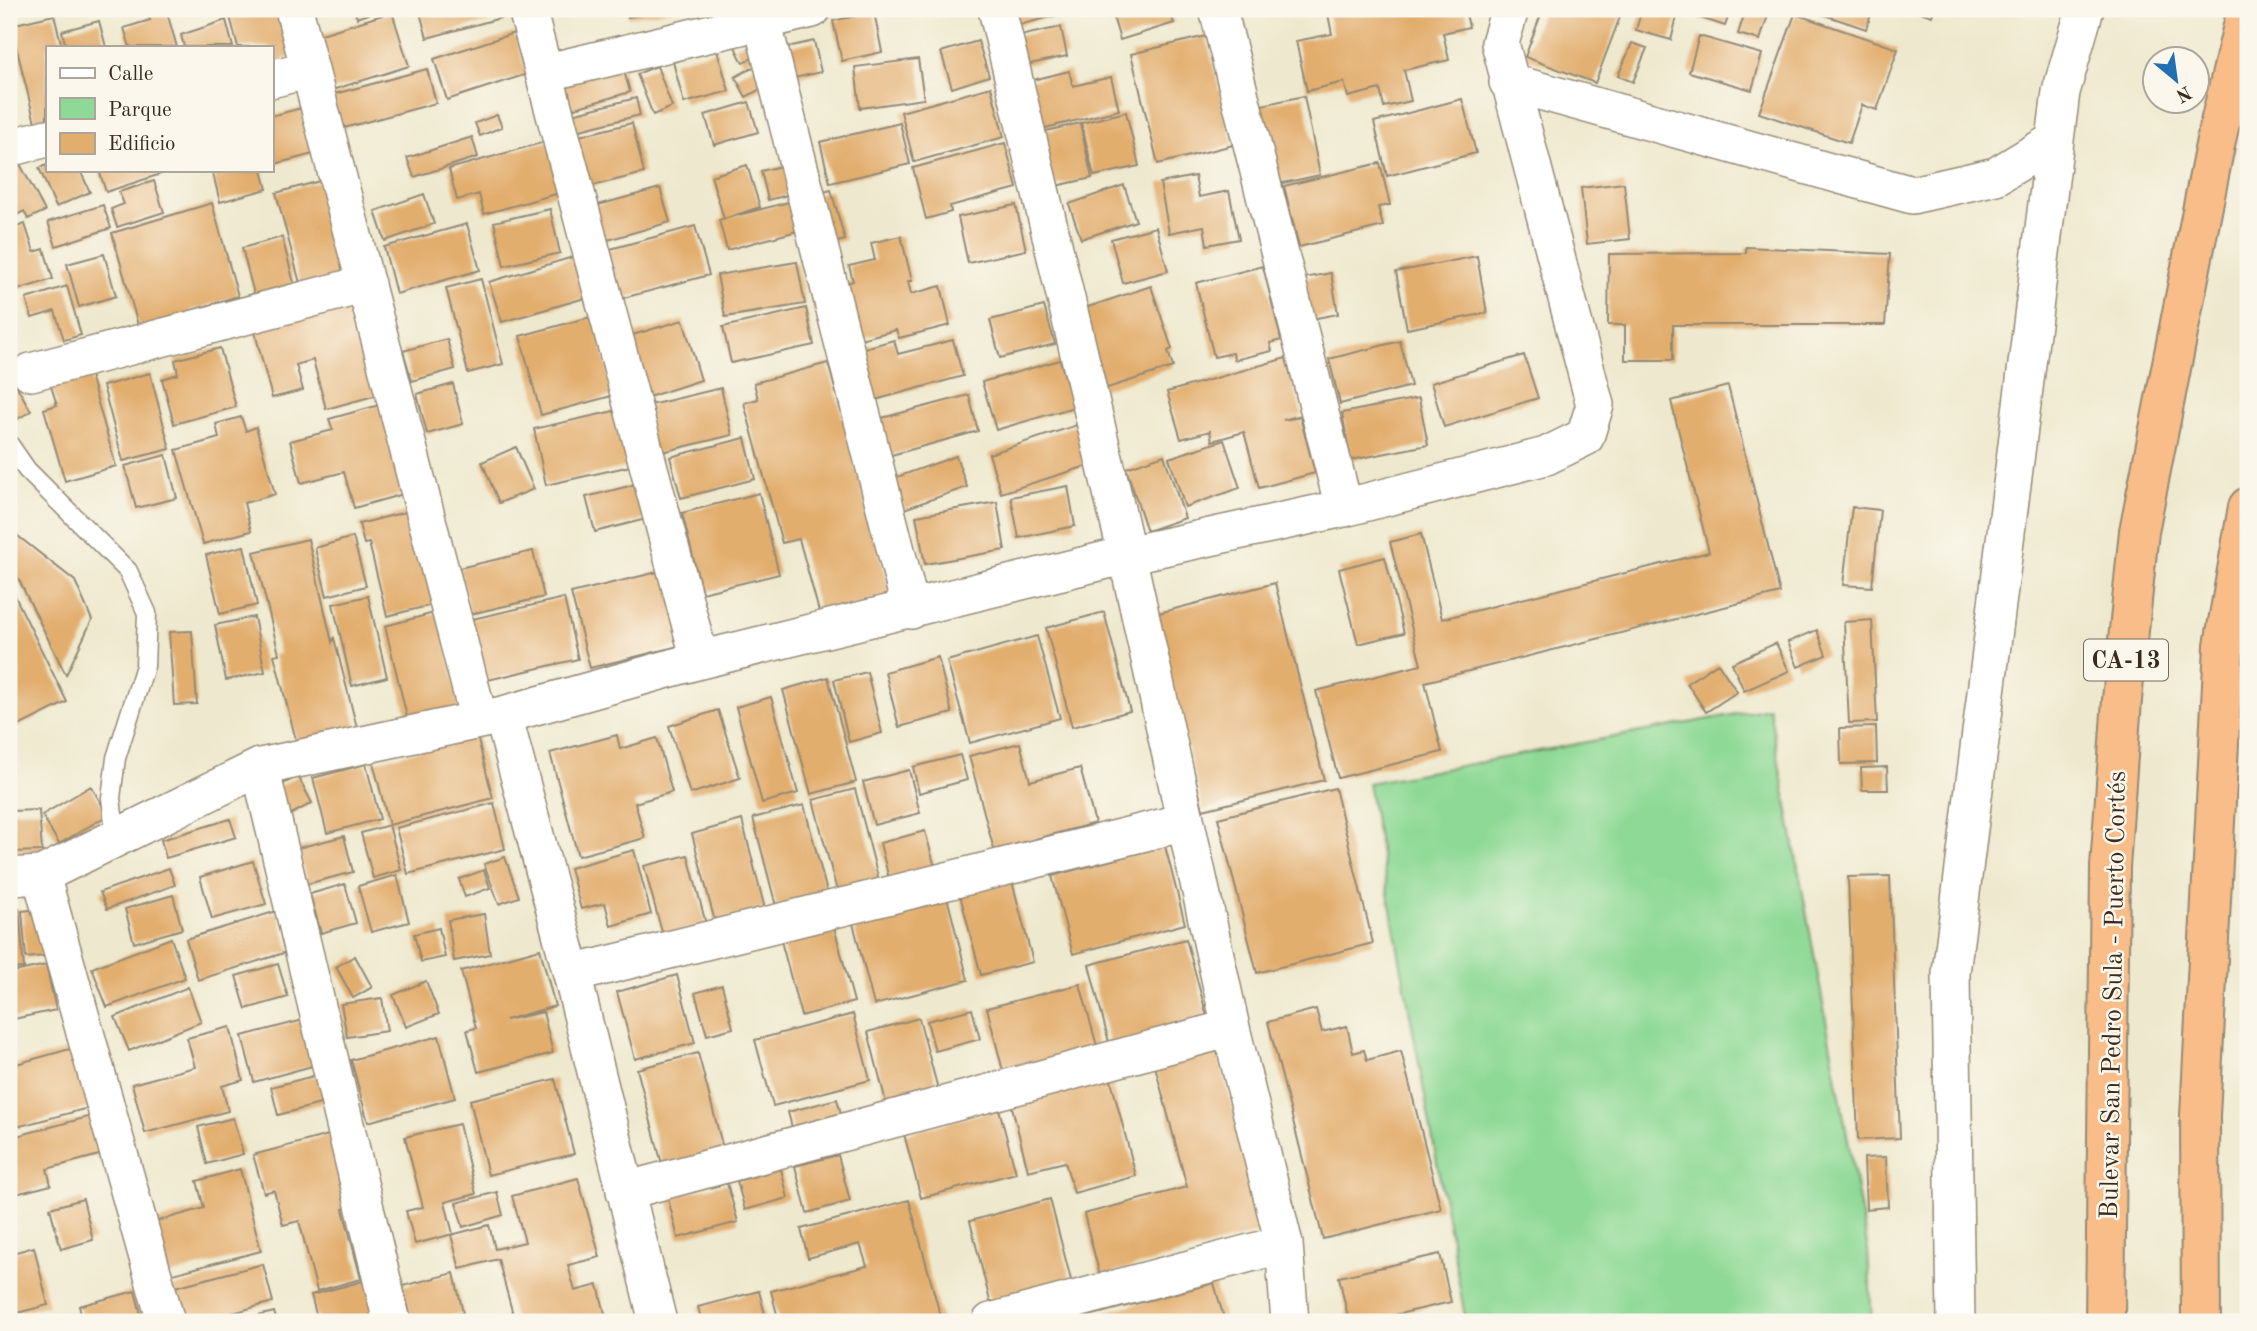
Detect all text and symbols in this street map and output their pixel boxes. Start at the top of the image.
legend [46,46,273,172]
north arrow [2142,46,2212,116]
text: Calle [108,64,153,85]
text: N [2172,81,2194,105]
text: Parque [108,100,172,121]
text: Edificio [108,134,176,155]
road number: CA-13 [2084,640,2168,680]
street label: Bulevar San Pedro Sula - Puerto Cortés [2097,771,2131,1219]

